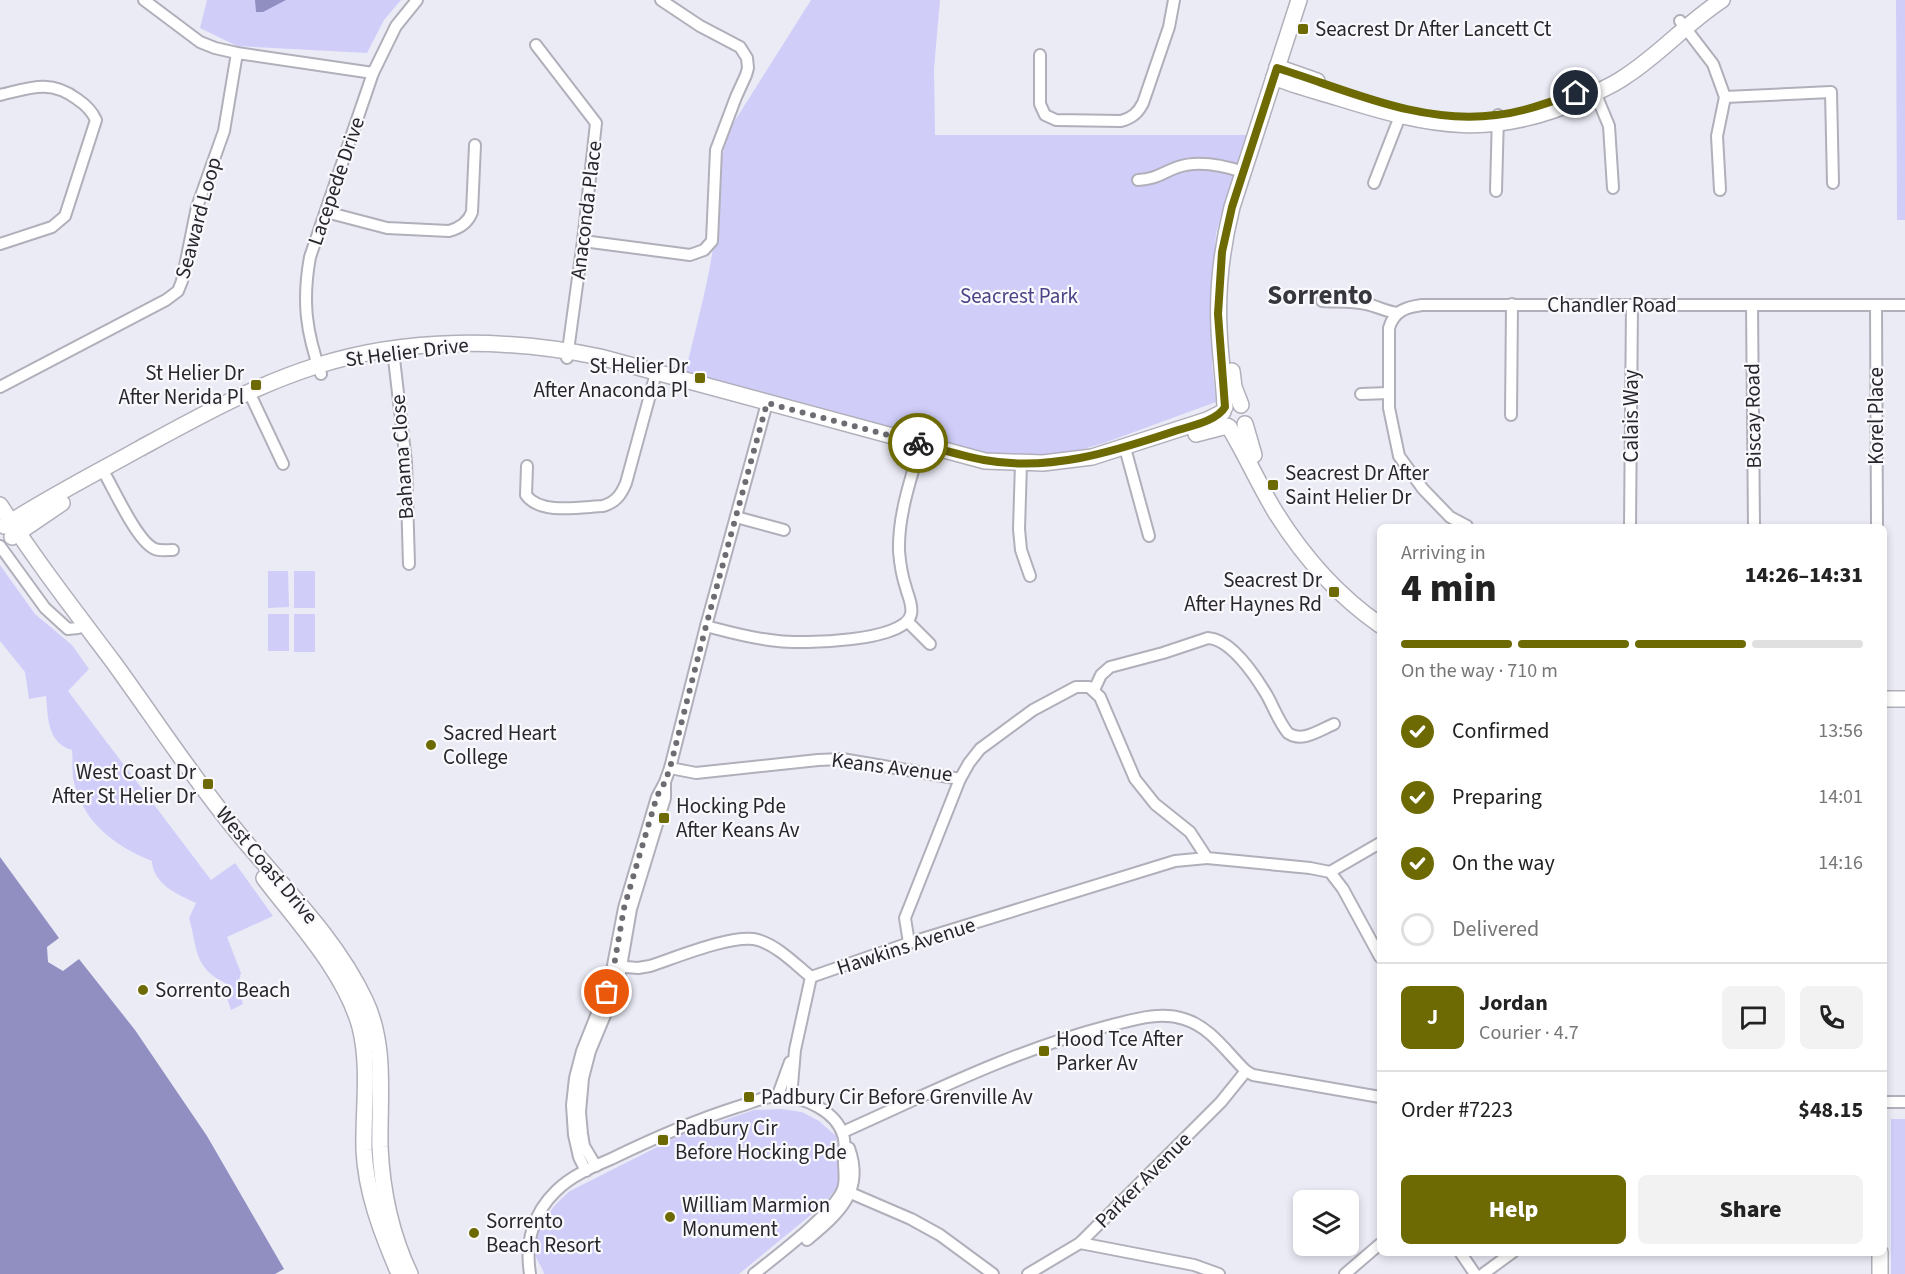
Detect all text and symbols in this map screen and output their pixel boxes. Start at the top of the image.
place label: Seacrest Dr After Lancett Ct [1315,14,1551,44]
marker: Seacrest Dr After Lancett Ct [1296,22,1310,36]
pin [1550,67,1601,118]
icon: home [1559,76,1592,109]
street label: Lacepede Drive [300,113,372,249]
street label: Anaconda Place [563,139,609,281]
street label: Seaward Loop [167,154,229,282]
district label: Sorrento [1267,276,1373,315]
park label: Seacrest Park [960,281,1079,311]
street label: Chandler Road [1547,290,1677,320]
street label: St Helier Drive [344,330,470,374]
place label: St Helier Dr After Anaconda Pl [534,351,689,405]
place label: St Helier Dr After Nerida Pl [119,358,245,412]
street label: Biscay Road [1737,363,1769,469]
street label: Korel Place [1861,367,1891,465]
street label: Calais Way [1616,369,1646,463]
marker: St Helier Dr After Anaconda Pl [693,371,707,385]
marker: St Helier Dr After Nerida Pl [249,378,263,392]
street label: Bahama Close [383,394,421,520]
courier [888,413,948,473]
icon: bike [902,427,935,460]
place label: Seacrest Dr After Saint Helier Dr [1285,458,1430,512]
marker: Seacrest Dr After Saint Helier Dr [1266,478,1280,492]
text: Arriving in [1401,539,1486,567]
text: 14:26–14:31 [1745,559,1863,591]
text: 4 min [1401,561,1497,617]
place label: Seacrest Dr After Haynes Rd [1184,565,1323,619]
marker: Seacrest Dr After Haynes Rd [1327,585,1341,599]
text: On the way · 710 m [1401,657,1558,685]
icon: check [1401,715,1434,748]
text: Confirmed [1452,715,1549,747]
text: 13:56 [1818,717,1863,745]
place label: Sacred Heart College [443,718,557,772]
marker: Sacred Heart College [424,738,438,752]
street label: Keans Avenue [830,745,954,789]
place label: West Coast Dr After St Helier Dr [52,757,197,811]
marker: West Coast Dr After St Helier Dr [201,777,215,791]
icon: check [1401,781,1434,814]
text: Preparing [1452,781,1542,813]
text: 14:01 [1818,783,1863,811]
place label: Hocking Pde After Keans Av [676,791,800,845]
street label: West Coast Drive [209,800,325,930]
marker: Hocking Pde After Keans Av [657,811,671,825]
icon: check [1401,847,1434,880]
text: On the way [1452,847,1555,879]
text: 14:16 [1818,849,1863,877]
street label: Hawkins Avenue [833,909,979,983]
text: Delivered [1452,913,1539,945]
pin [581,966,632,1017]
place label: Sorrento Beach [155,975,290,1005]
icon: bag [590,975,623,1008]
marker: Sorrento Beach [136,983,150,997]
button: chat [1722,986,1785,1049]
button: phone [1800,986,1863,1049]
text: Jordan [1479,987,1548,1019]
text: J [1427,1001,1438,1033]
text: Courier · 4.7 [1479,1019,1579,1047]
place label: Hood Tce After Parker Av [1056,1024,1184,1078]
marker: Hood Tce After Parker Av [1037,1044,1051,1058]
place label: Padbury Cir Before Grenville Av [761,1082,1033,1112]
marker: Padbury Cir Before Grenville Av [742,1090,756,1104]
text: Order #7223 [1401,1094,1513,1126]
text: $48.15 [1798,1094,1863,1126]
place label: Padbury Cir Before Hocking Pde [675,1113,847,1167]
street label: Parker Avenue [1088,1125,1198,1235]
marker: Padbury Cir Before Hocking Pde [656,1133,670,1147]
button: Help [1401,1175,1626,1244]
button: Share [1638,1175,1863,1244]
place label: William Marmion Monument [682,1190,830,1244]
map controls [1293,1190,1359,1256]
button: layers [1293,1190,1359,1256]
place label: Sorrento Beach Resort [486,1206,601,1260]
marker: William Marmion Monument [663,1210,677,1224]
marker: Sorrento Beach Resort [467,1226,481,1240]

